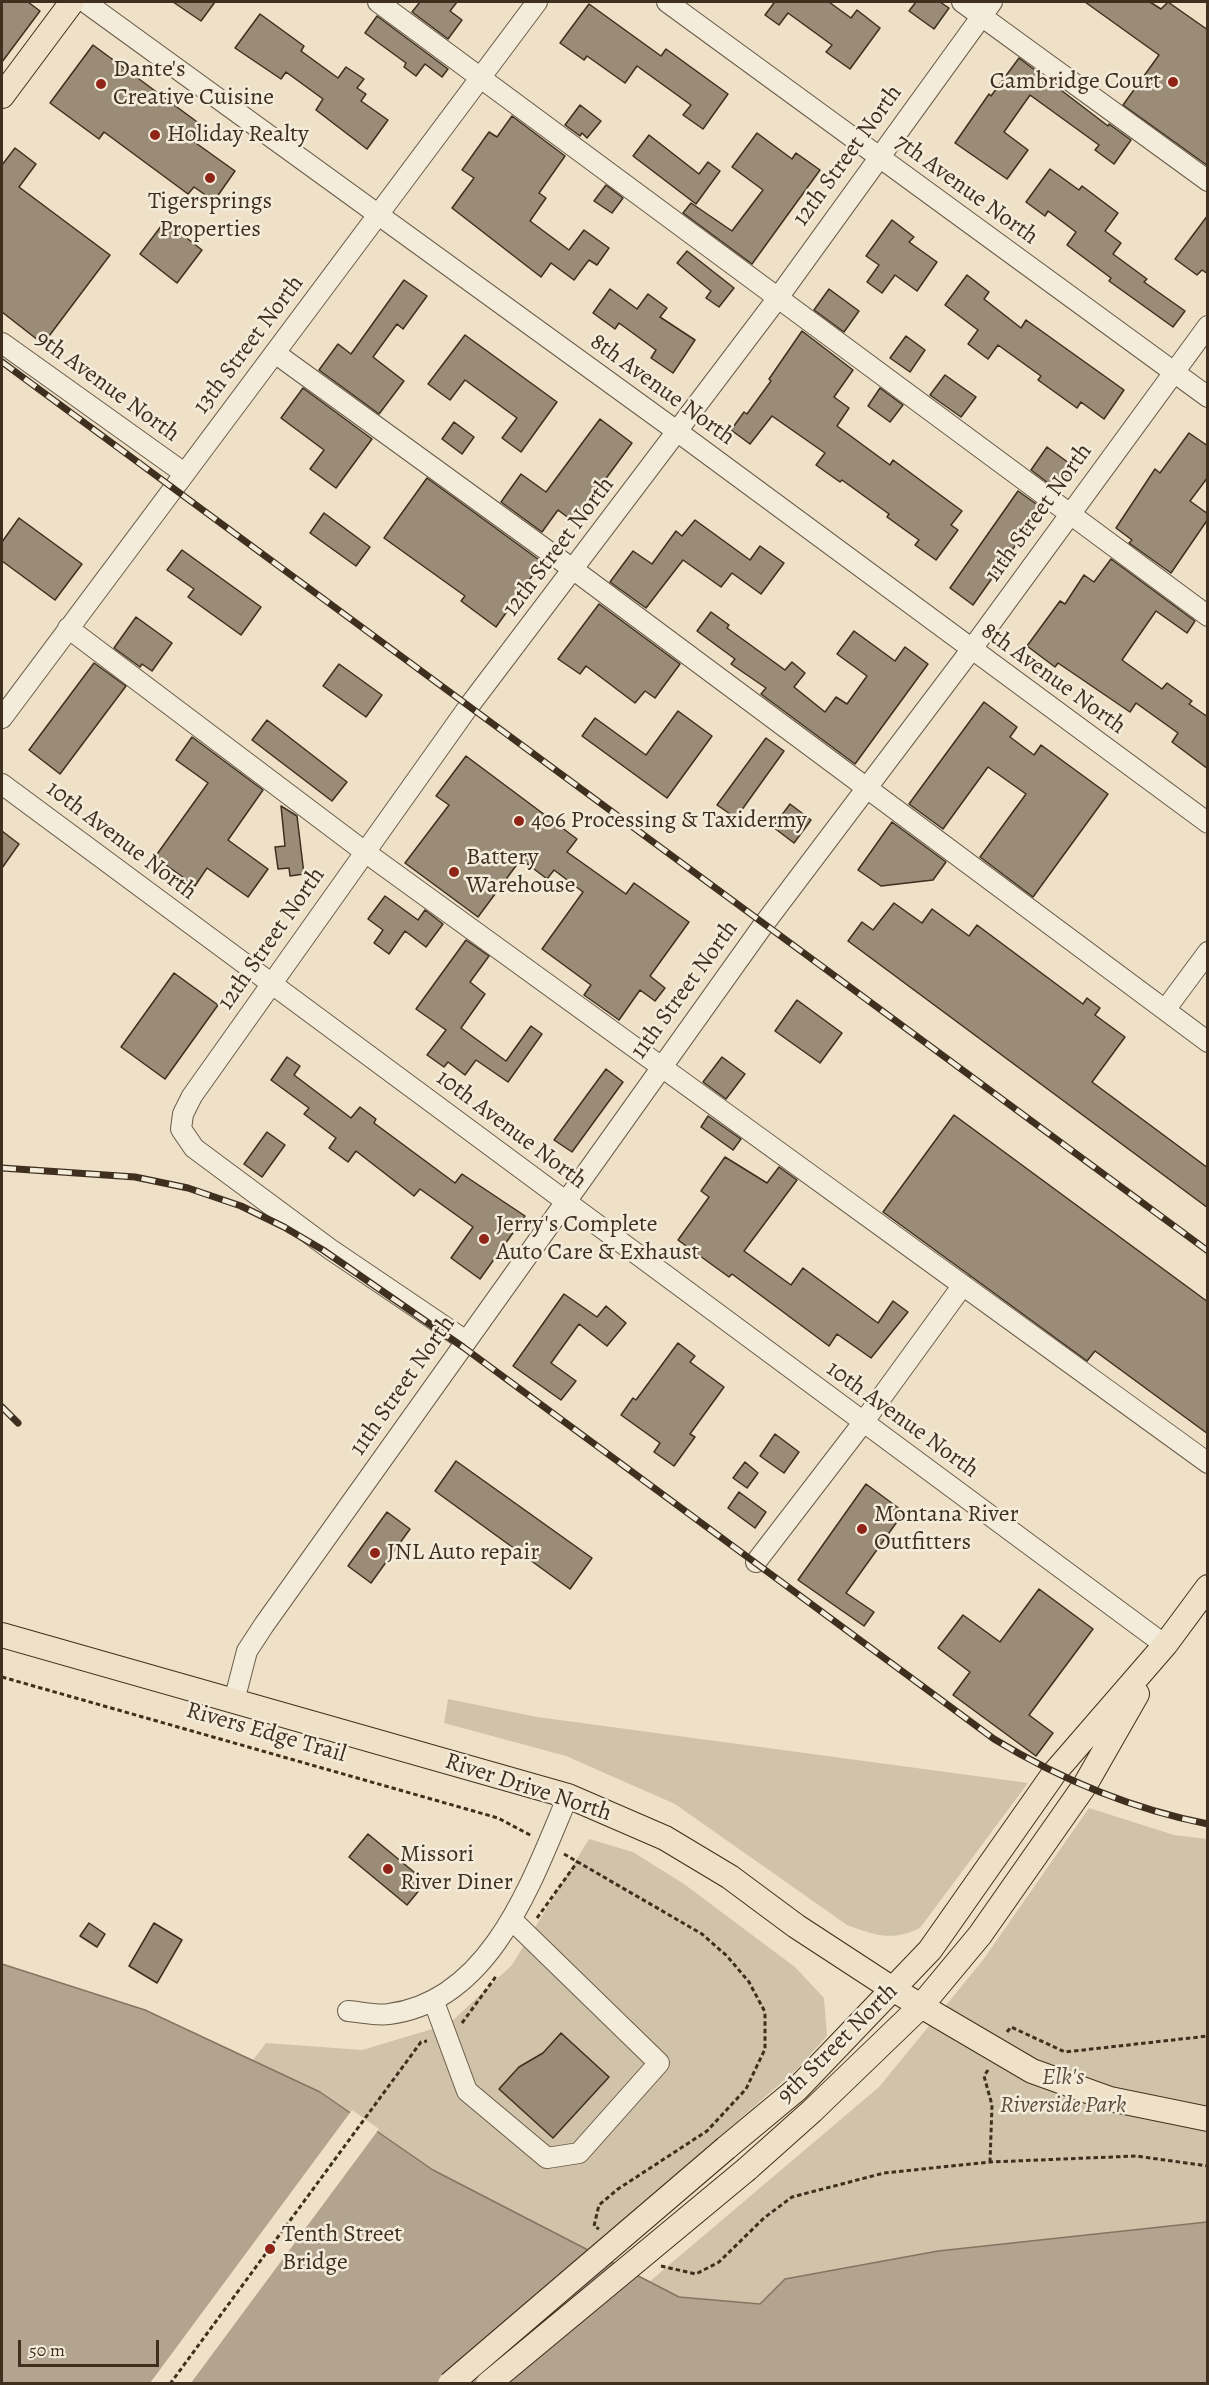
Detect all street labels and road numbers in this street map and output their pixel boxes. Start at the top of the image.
street label: 12th Street North [787,80,909,232]
street label: 7th Avenue North [889,128,1043,252]
street label: 13th Street North [188,270,310,420]
street label: 9th Avenue North [29,325,185,449]
street label: 8th Avenue North [584,328,740,452]
street label: 11th Street North [979,438,1099,588]
street label: 12th Street North [497,471,621,623]
street label: 8th Avenue North [975,617,1131,741]
street label: 10th Avenue North [40,775,202,907]
street label: 12th Street North [212,862,332,1016]
street label: 11th Street North [625,915,745,1065]
street label: 10th Avenue North [430,1064,592,1196]
street label: 11th Street North [344,1310,462,1462]
street label: 10th Avenue North [820,1355,984,1485]
street label: Rivers Edge Trail [183,1696,349,1770]
street label: River Drive North [441,1748,615,1828]
street label: 9th Street North [772,1978,904,2110]

